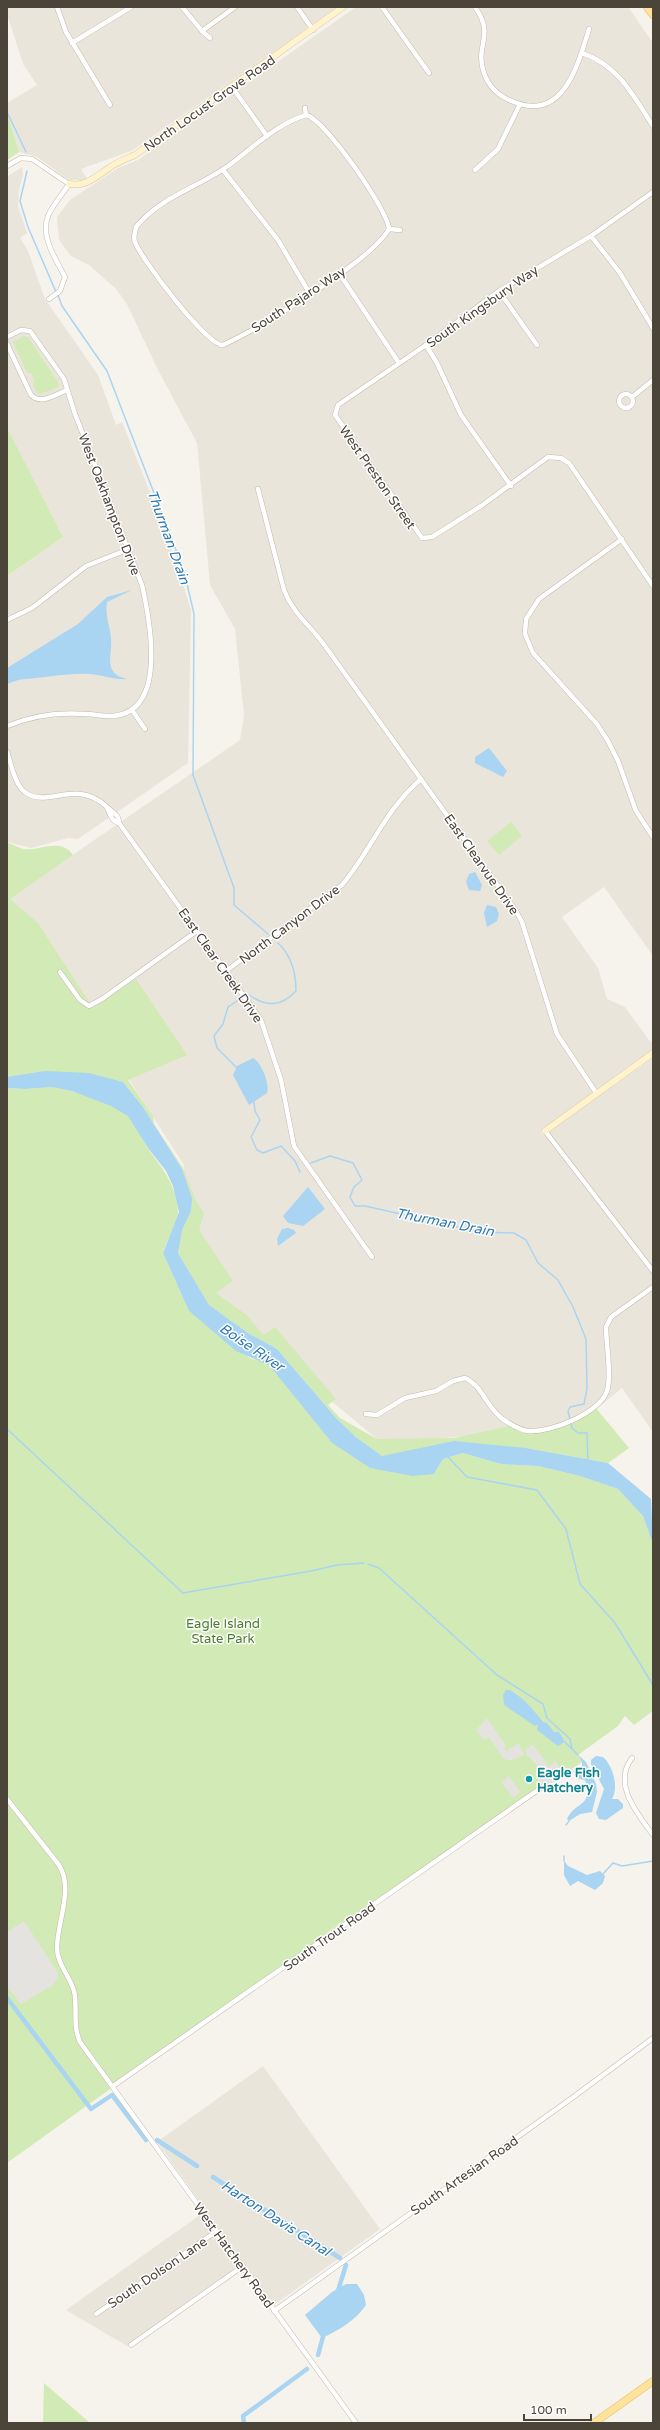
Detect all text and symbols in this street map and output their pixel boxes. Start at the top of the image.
street label: North Locust Grove Road [141,52,278,155]
street label: South Kingsbury Way [424,262,542,351]
street label: South Pajaro Way [248,263,349,336]
street label: West Preston Street [335,423,419,532]
street label: West Oakhampton Drive [75,431,144,578]
water label: Thurman Drain [144,488,194,587]
street label: East Clearvue Drive [440,811,522,918]
street label: North Canyon Drive [236,882,343,968]
street label: East Clear Creek Drive [175,905,266,1026]
water label: Thurman Drain [395,1205,496,1240]
water label: Boise River [216,1320,288,1376]
park label: Eagle Island State Park [186,1616,260,1647]
place label: Eagle Fish Hatchery [537,1765,600,1796]
marker: Eagle Fish Hatchery [524,1774,534,1784]
street label: South Trout Road [280,1899,379,1975]
street label: South Artesian Road [408,2133,521,2219]
water label: Harton Davis Canal [218,2177,335,2261]
street label: West Hatchery Road [190,2200,277,2311]
street label: South Dolson Lane [105,2234,210,2312]
scale bar [524,2396,591,2422]
text: 100 m [530,2403,567,2417]

